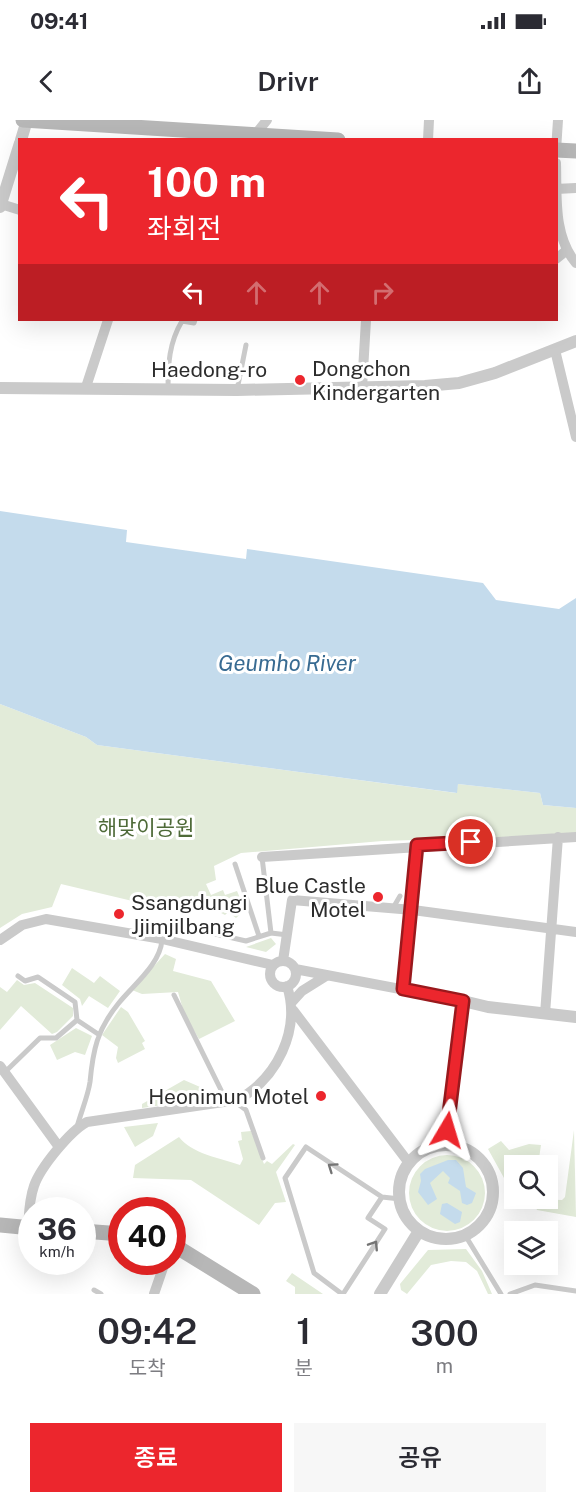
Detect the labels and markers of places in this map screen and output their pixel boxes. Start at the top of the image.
place label: Dongchon Kindergarten [312,356,440,405]
marker: Dongchon Kindergarten [293,373,307,387]
pin [445,816,496,867]
place label: Blue Castle Motel [255,873,366,922]
place label: Ssangdungi Jjimjilbang [131,890,247,939]
marker: Blue Castle Motel [371,890,385,904]
marker: Ssangdungi Jjimjilbang [112,907,126,921]
place label: Heonimun Motel [148,1084,309,1109]
marker: Heonimun Motel [314,1089,328,1103]

